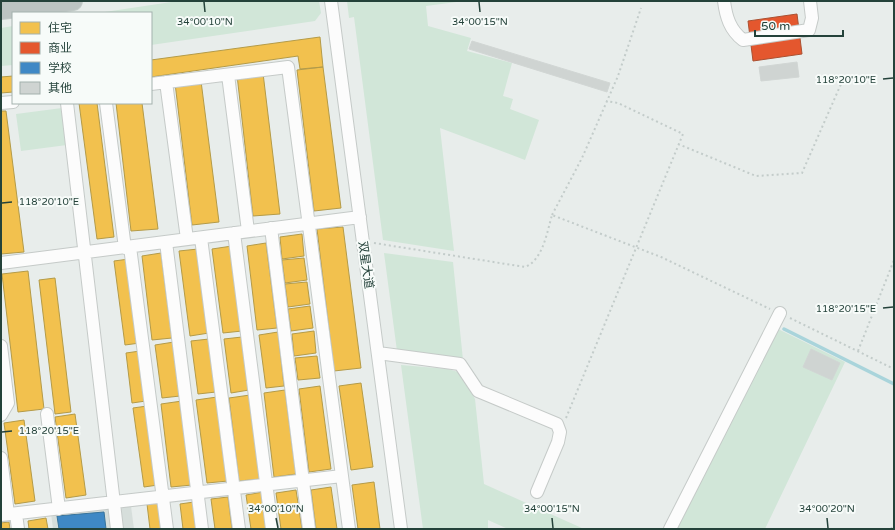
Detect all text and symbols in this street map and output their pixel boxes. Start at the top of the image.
legend [12,12,152,104]
scale bar [755,12,843,38]
text: 34°00'10"N [177,16,233,28]
text: 34°00'15"N [452,16,508,28]
text: 50 m [761,19,790,33]
text: 住宅 [48,21,72,35]
text: 商业 [48,41,72,55]
text: 学校 [48,61,72,75]
text: 118°20'10"E [816,74,876,86]
text: 其他 [48,81,72,95]
text: 118°20'10"E [19,196,79,208]
street label: 双星大道 [356,240,376,290]
text: 118°20'15"E [816,303,876,315]
text: 118°20'15"E [19,425,79,437]
text: 34°00'10"N [248,503,304,515]
text: 34°00'15"N [524,503,580,515]
text: 34°00'20"N [799,503,855,515]

